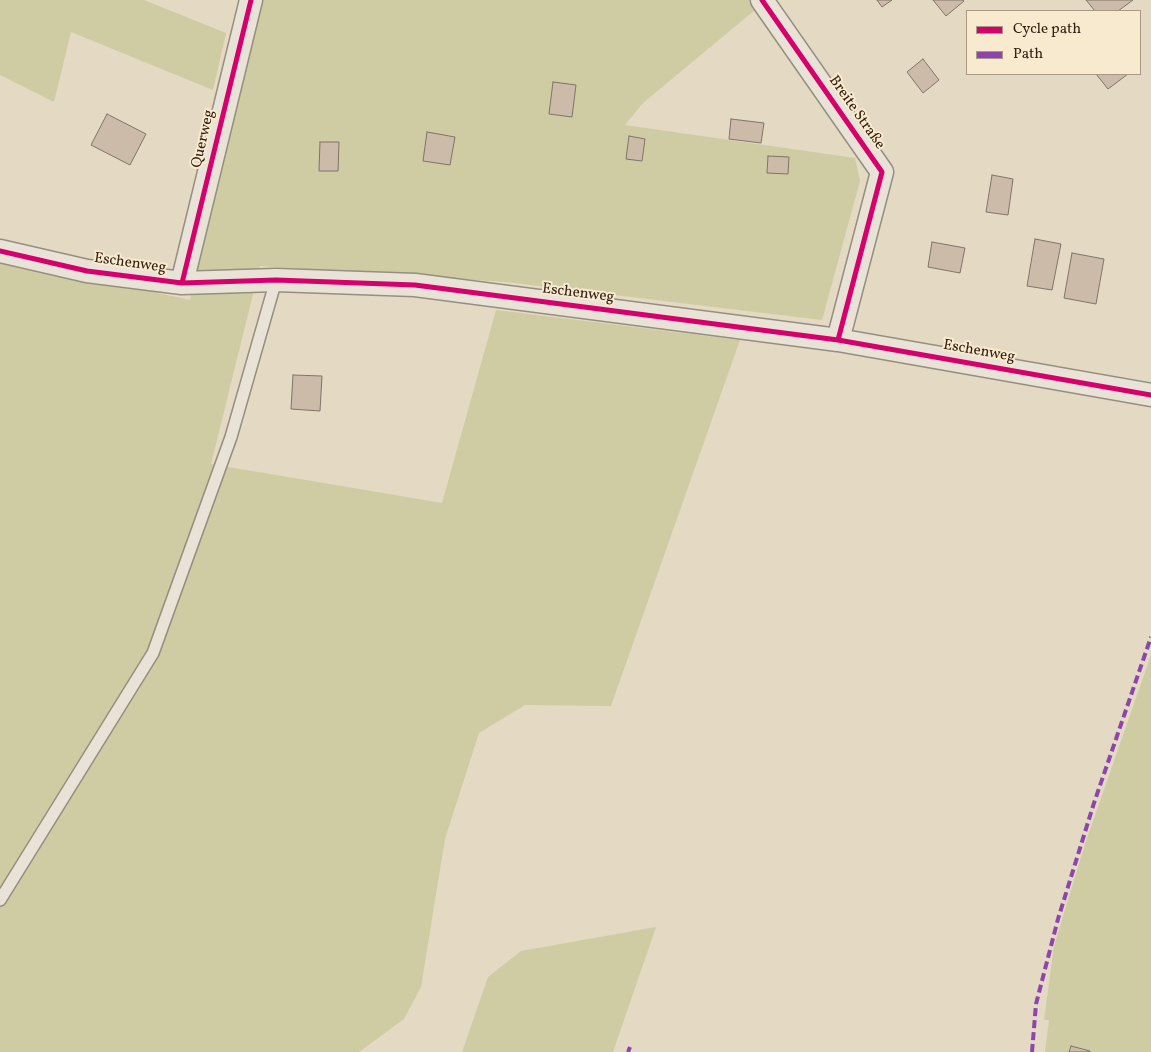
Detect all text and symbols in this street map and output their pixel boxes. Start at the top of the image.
legend [966,10,1141,75]
text: Cycle path [1013,19,1081,40]
text: Path [1013,44,1043,65]
street label: Breite Straße [824,73,888,153]
street label: Querweg [189,108,219,170]
street label: Eschenweg [93,250,167,278]
street label: Eschenweg [541,281,615,307]
street label: Eschenweg [942,337,1016,367]

